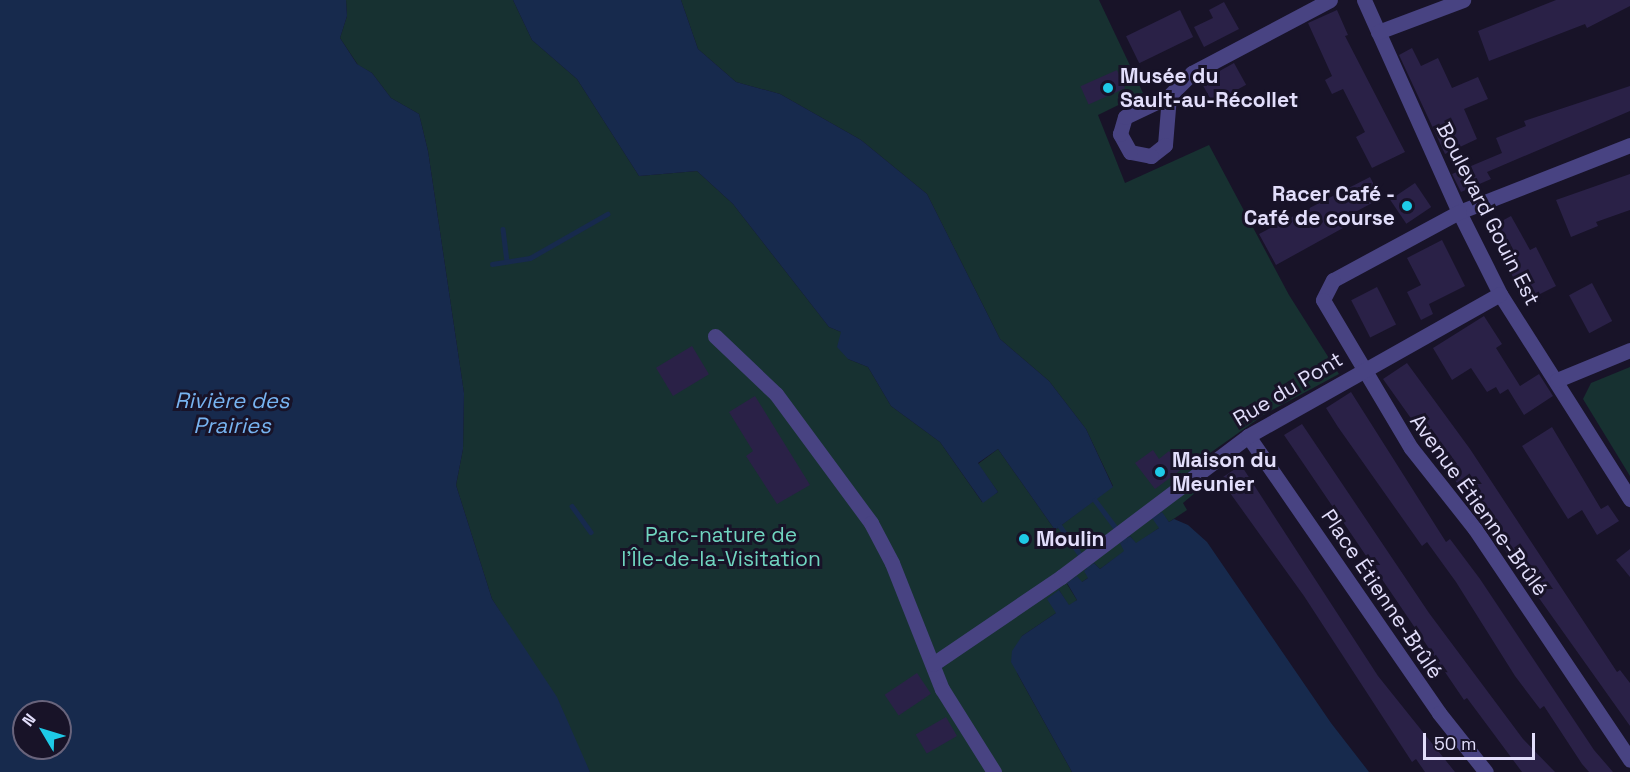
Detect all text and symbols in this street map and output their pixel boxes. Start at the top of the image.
place label: Musée du Sault-au-Récollet [1120,63,1298,113]
marker: Musée du Sault-au-Récollet [1101,81,1115,95]
street label: Boulevard Gouin Est [1431,118,1545,310]
place label: Racer Café - Café de course [1244,181,1395,231]
marker: Racer Café - Café de course [1400,199,1414,213]
street label: Rue du Pont [1229,346,1347,432]
water label: Rivière des Prairies [175,387,289,439]
street label: Avenue Étienne-Brûlé [1405,409,1553,601]
place label: Maison du Meunier [1172,447,1277,497]
marker: Maison du Meunier [1153,465,1167,479]
street label: Place Étienne-Brûlé [1316,504,1448,684]
park label: Parc-nature de l'Île-de-la-Visitation [621,522,821,572]
place label: Moulin [1036,526,1104,552]
marker: Moulin [1017,532,1031,546]
north arrow [12,700,72,760]
text: N [17,709,41,731]
scale bar [1426,721,1538,759]
text: 50 m [1434,732,1476,755]

